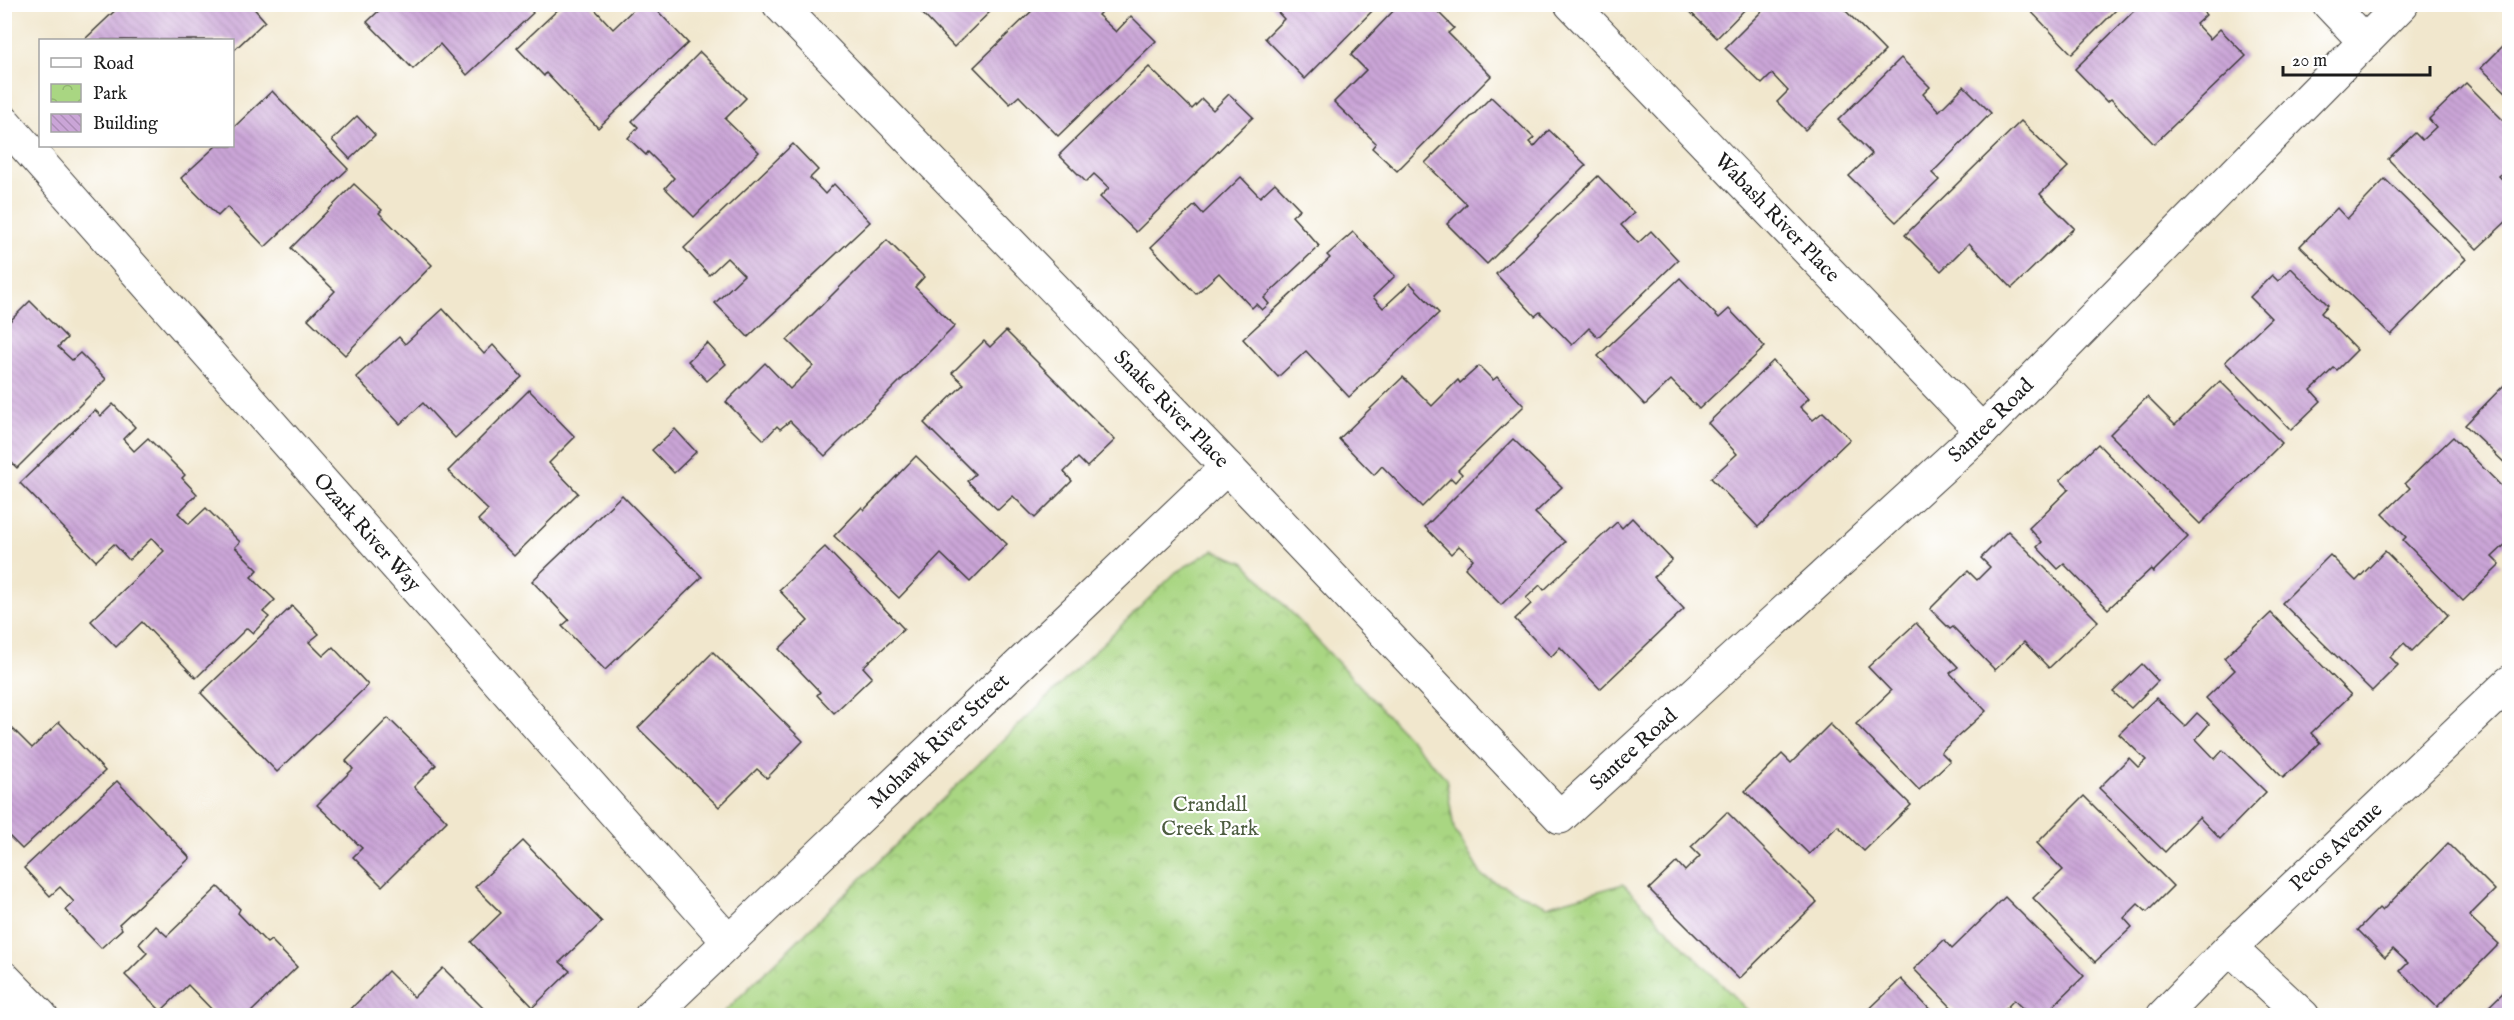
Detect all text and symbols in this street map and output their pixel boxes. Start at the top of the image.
legend [39,39,234,147]
scale bar [2283,39,2430,77]
text: 20 m [2292,50,2327,73]
text: Road [93,53,134,76]
text: Park [93,83,128,106]
text: Building [93,113,158,136]
street label: Wabash River Place [1708,148,1846,289]
street label: Snake River Place [1108,344,1235,475]
street label: Santee Road [1943,372,2040,469]
street label: Ozark River Way [307,467,427,598]
street label: Mohawk River Street [863,668,1015,815]
street label: Santee Road [1584,702,1684,797]
park label: Crandall Creek Park [1161,792,1260,843]
street label: Pecos Avenue [2284,796,2389,898]

